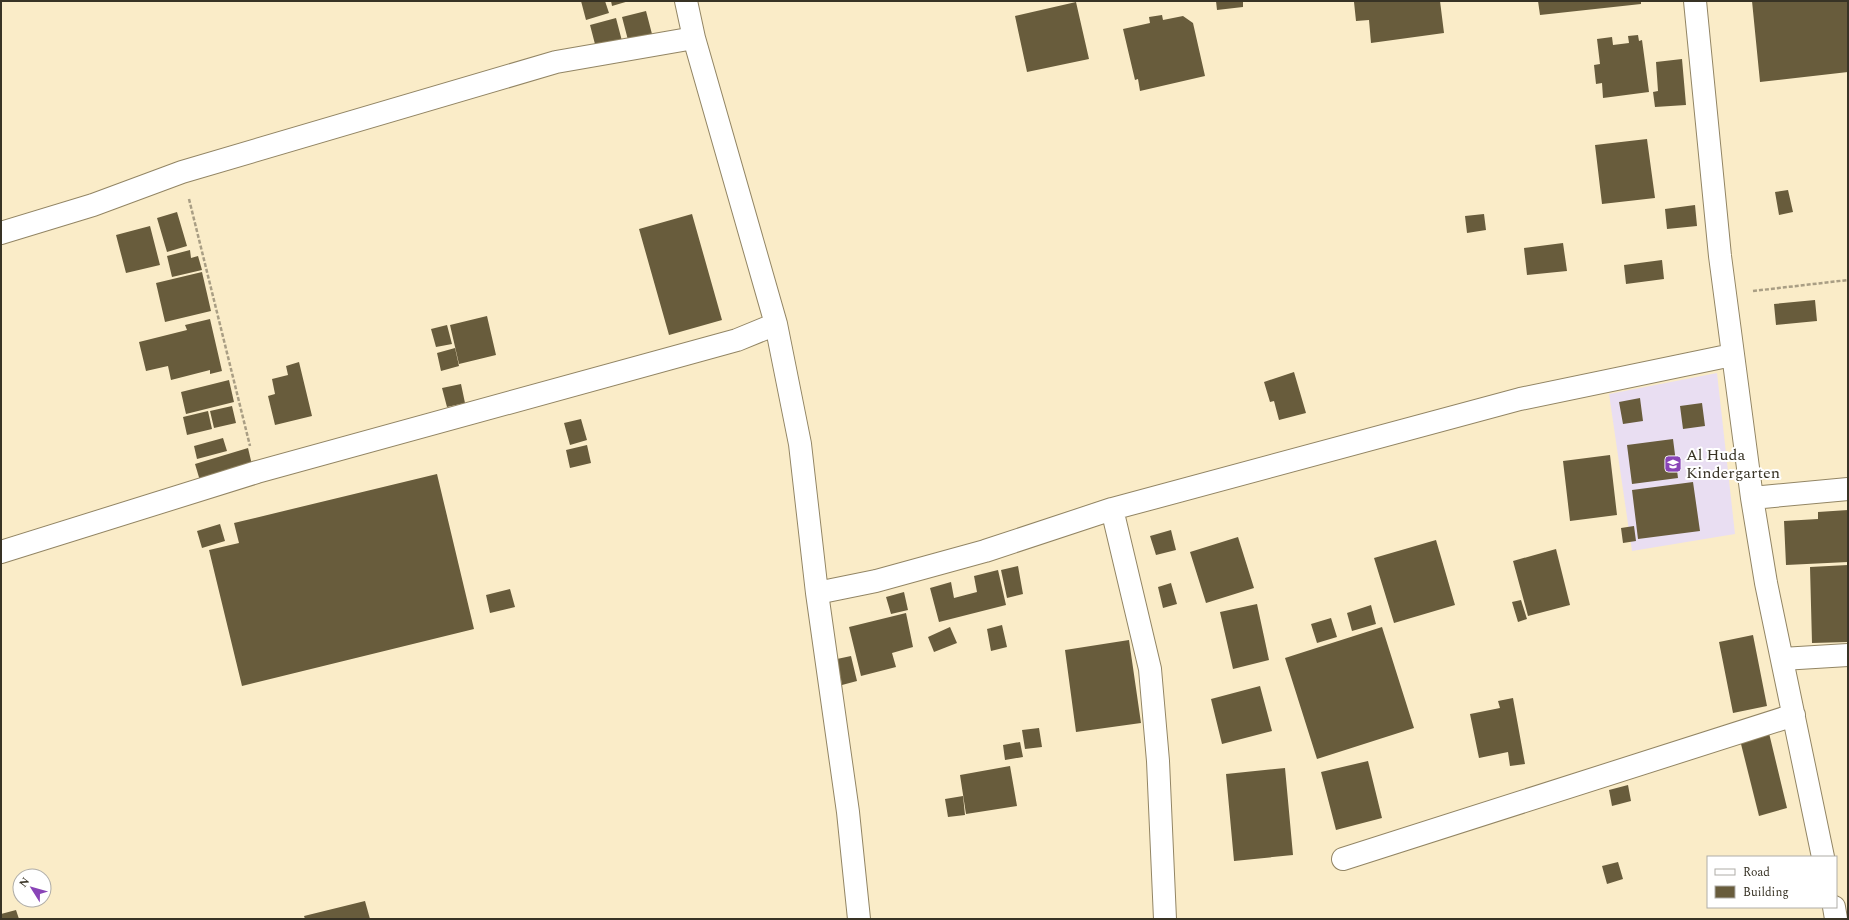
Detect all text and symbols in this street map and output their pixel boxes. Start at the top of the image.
place label: Al Huda Kindergarten [1686,443,1780,485]
school or university icon: Al Huda Kindergarten [1663,454,1683,474]
legend [1707,856,1837,908]
text: Road [1743,863,1770,882]
north arrow [12,868,52,908]
text: N [15,874,34,891]
text: Building [1743,883,1789,902]

